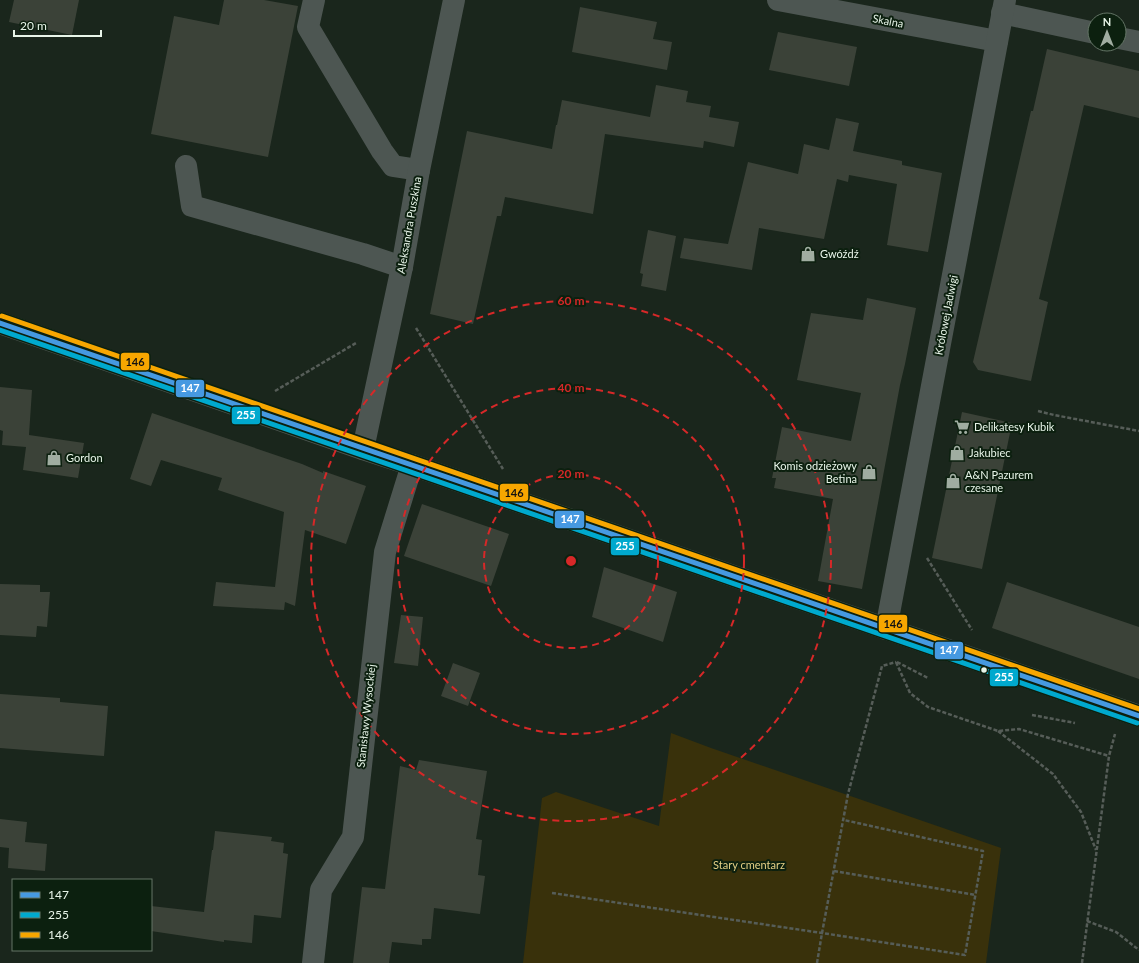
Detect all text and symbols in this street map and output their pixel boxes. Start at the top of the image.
street label: Skalna [872,11,905,30]
scale bar [14,12,101,38]
north arrow [1087,12,1127,52]
text: N [1103,15,1111,28]
text: 20 m [20,18,47,33]
street label: Aleksandra Puszkina [394,175,423,274]
shop icon: Gwóźdź [799,245,817,263]
place label: Gwóźdź [820,247,859,260]
street label: Królowej Jadwigi [931,273,960,356]
text: 60 m [558,293,584,308]
line badge: 146 [120,352,150,371]
text: 146 [125,355,145,368]
line badge: 147 [175,379,205,398]
text: 40 m [558,380,584,395]
text: 147 [180,381,200,394]
line badge: 255 [231,406,261,425]
text: 255 [236,408,256,421]
supermarket icon: Delikatesy Kubik [953,418,971,436]
place label: Delikatesy Kubik [974,420,1055,433]
shop icon: Jakubiec [948,444,966,462]
place label: Jakubiec [969,446,1010,459]
shop icon: Gordon [45,449,63,467]
place label: Gordon [66,451,103,464]
place label: Komis odzieżowy Betina [773,459,857,485]
shop icon: Komis odzieżowy Betina [860,463,878,481]
text: 20 m [558,466,584,481]
place label: A&N Pazurem czesane [965,468,1033,494]
shop icon: A&N Pazurem czesane [944,472,962,490]
line badge: 146 [499,483,529,502]
text: 146 [504,486,524,499]
line badge: 147 [554,510,585,529]
text: 147 [560,512,580,525]
line badge: 255 [610,537,640,556]
text: 255 [615,539,635,552]
centre of rings [564,554,578,568]
line badge: 146 [878,614,908,633]
text: 146 [883,617,903,630]
line badge: 147 [934,641,964,660]
text: 147 [939,643,959,656]
street label: Stanisławy Wysockiej [354,663,377,768]
unlabelled marker [979,665,989,675]
line badge: 255 [989,668,1019,687]
text: 255 [994,670,1014,683]
park label: Stary cmentarz [713,858,785,871]
legend [12,879,152,951]
text: 147 [48,887,69,902]
text: 255 [48,907,69,922]
text: 146 [48,927,69,942]

